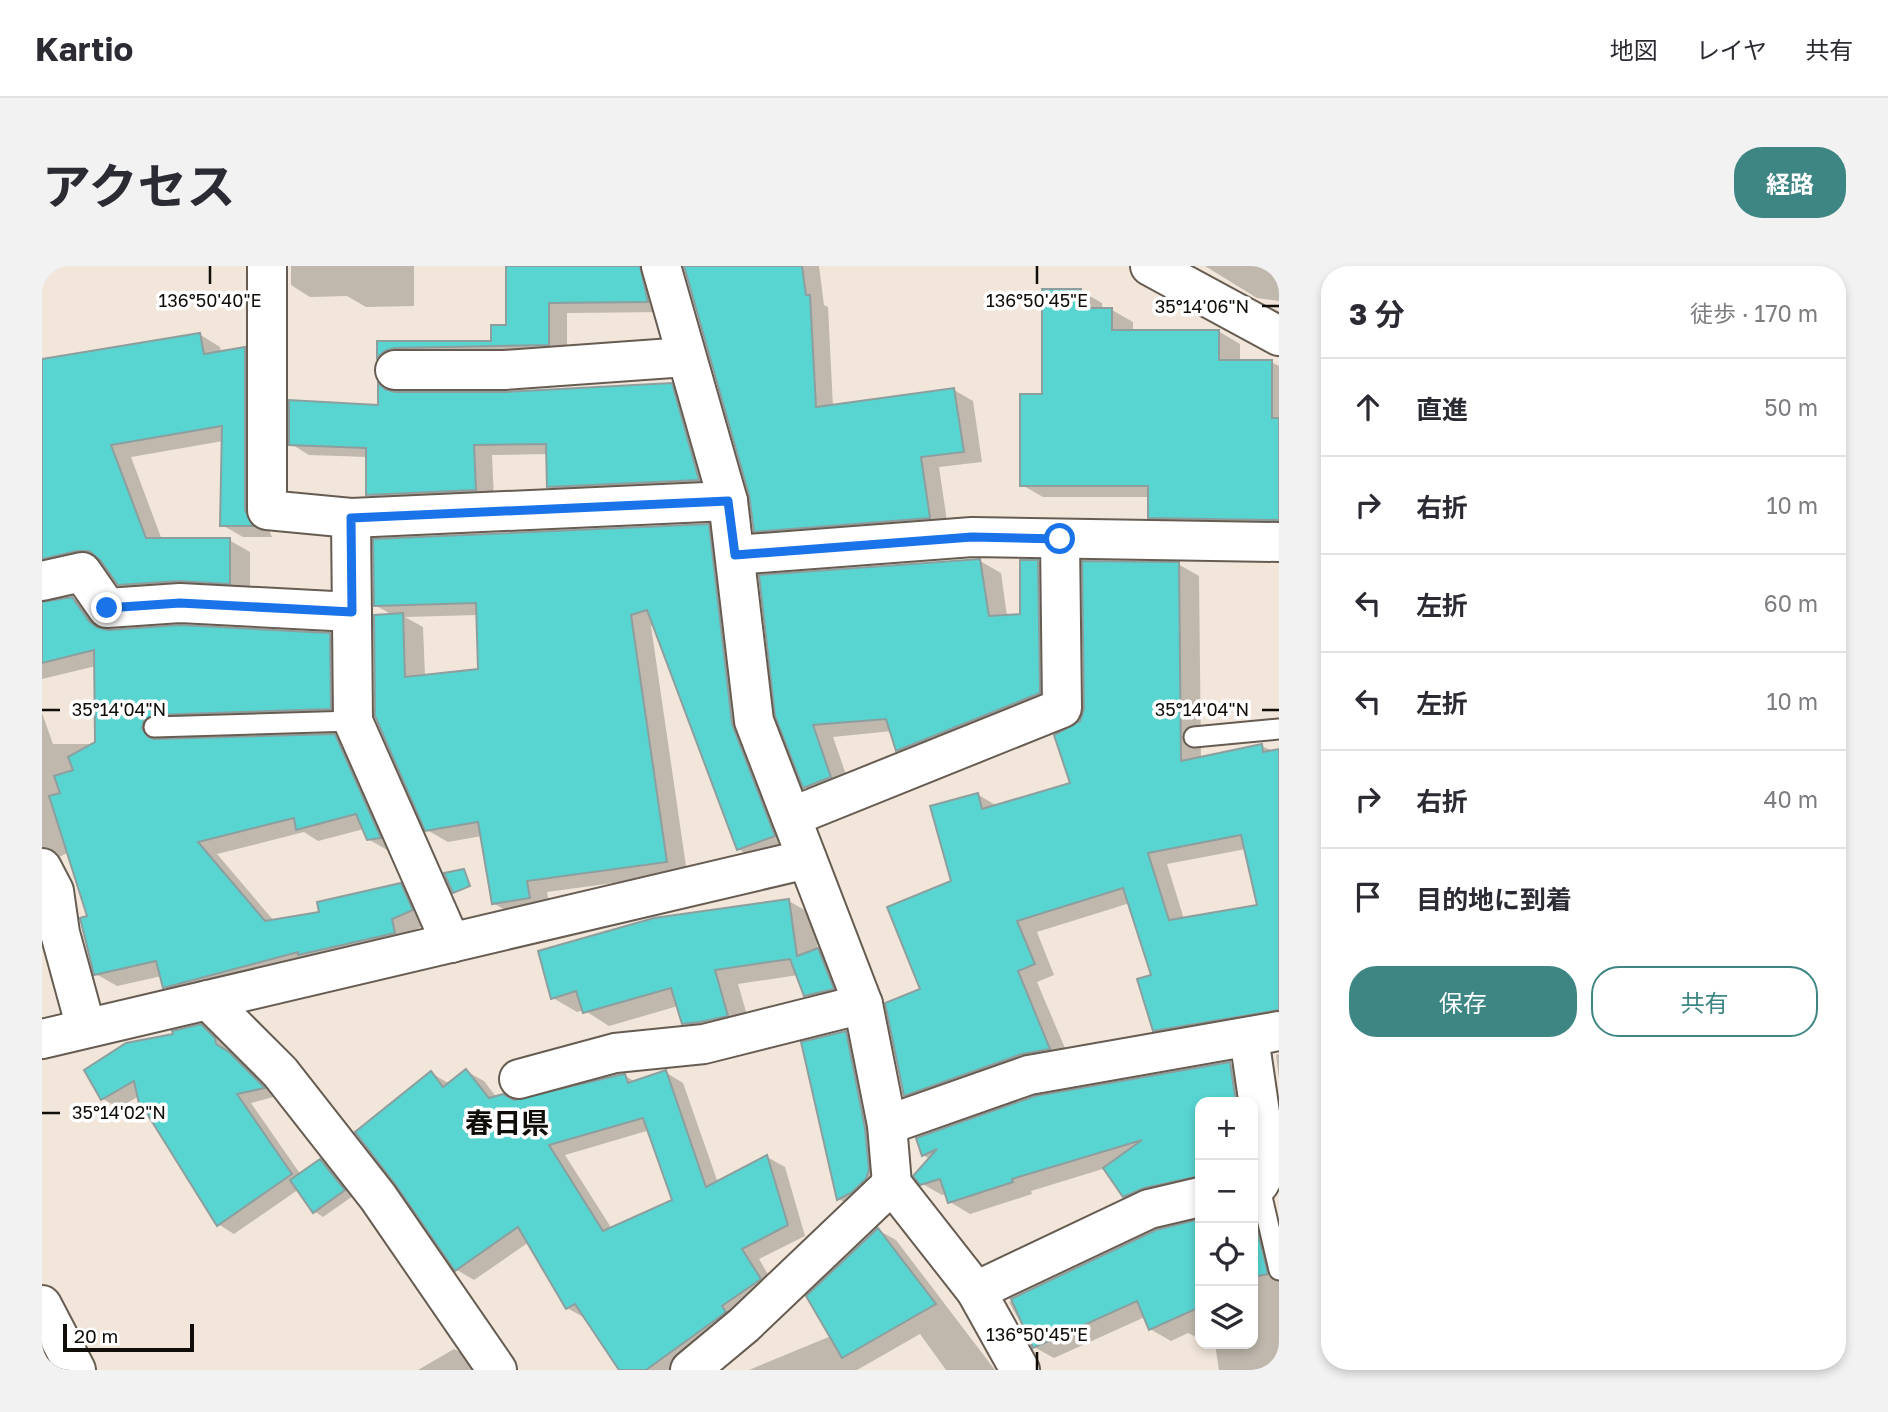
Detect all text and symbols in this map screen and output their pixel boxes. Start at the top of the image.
text: Kartio [35,29,133,68]
text: 地図 [1610,35,1658,64]
text: レイヤ [1696,35,1767,64]
text: 共有 [1805,35,1853,64]
button: 経路 [1734,147,1846,218]
text: アクセス [42,156,236,215]
text: 136°50'40"E [159,289,261,311]
text: 136°50'45"E [986,289,1088,311]
text: 35°14'06"N [1155,295,1249,317]
text: 3 分 [1349,296,1405,332]
text: 徒歩 · 170 m [1690,299,1818,327]
icon: ahead [1349,388,1387,426]
text: 50 m [1764,393,1818,421]
text: 直進 [1416,394,1468,425]
icon: right [1349,486,1387,524]
text: 10 m [1766,491,1818,519]
text: 右折 [1416,492,1468,523]
route start [1044,523,1075,554]
icon: left [1349,584,1387,622]
text: 60 m [1764,589,1818,617]
text: 左折 [1416,590,1468,621]
route end [91,592,122,623]
icon: left [1349,682,1387,720]
text: 10 m [1766,687,1818,715]
text: 左折 [1416,688,1468,719]
text: 35°14'04"N [72,698,166,720]
text: 35°14'04"N [1155,698,1249,720]
icon: right [1349,780,1387,818]
text: 40 m [1764,785,1818,813]
text: 右折 [1416,786,1468,817]
icon: arrive [1349,878,1387,916]
text: 目的地に到着 [1416,884,1572,915]
button: 保存 [1349,966,1577,1037]
button: 共有 [1591,966,1818,1037]
map controls [1195,1097,1258,1349]
button: + [1195,1097,1258,1160]
text: 35°14'02"N [72,1101,166,1123]
district label: 春日県 [465,1106,549,1139]
button: − [1195,1160,1258,1223]
button: locate [1195,1223,1258,1286]
button: layers [1195,1286,1258,1349]
scale bar [63,1321,194,1353]
text: 136°50'45"E [986,1323,1088,1345]
text: 20 m [74,1324,118,1347]

